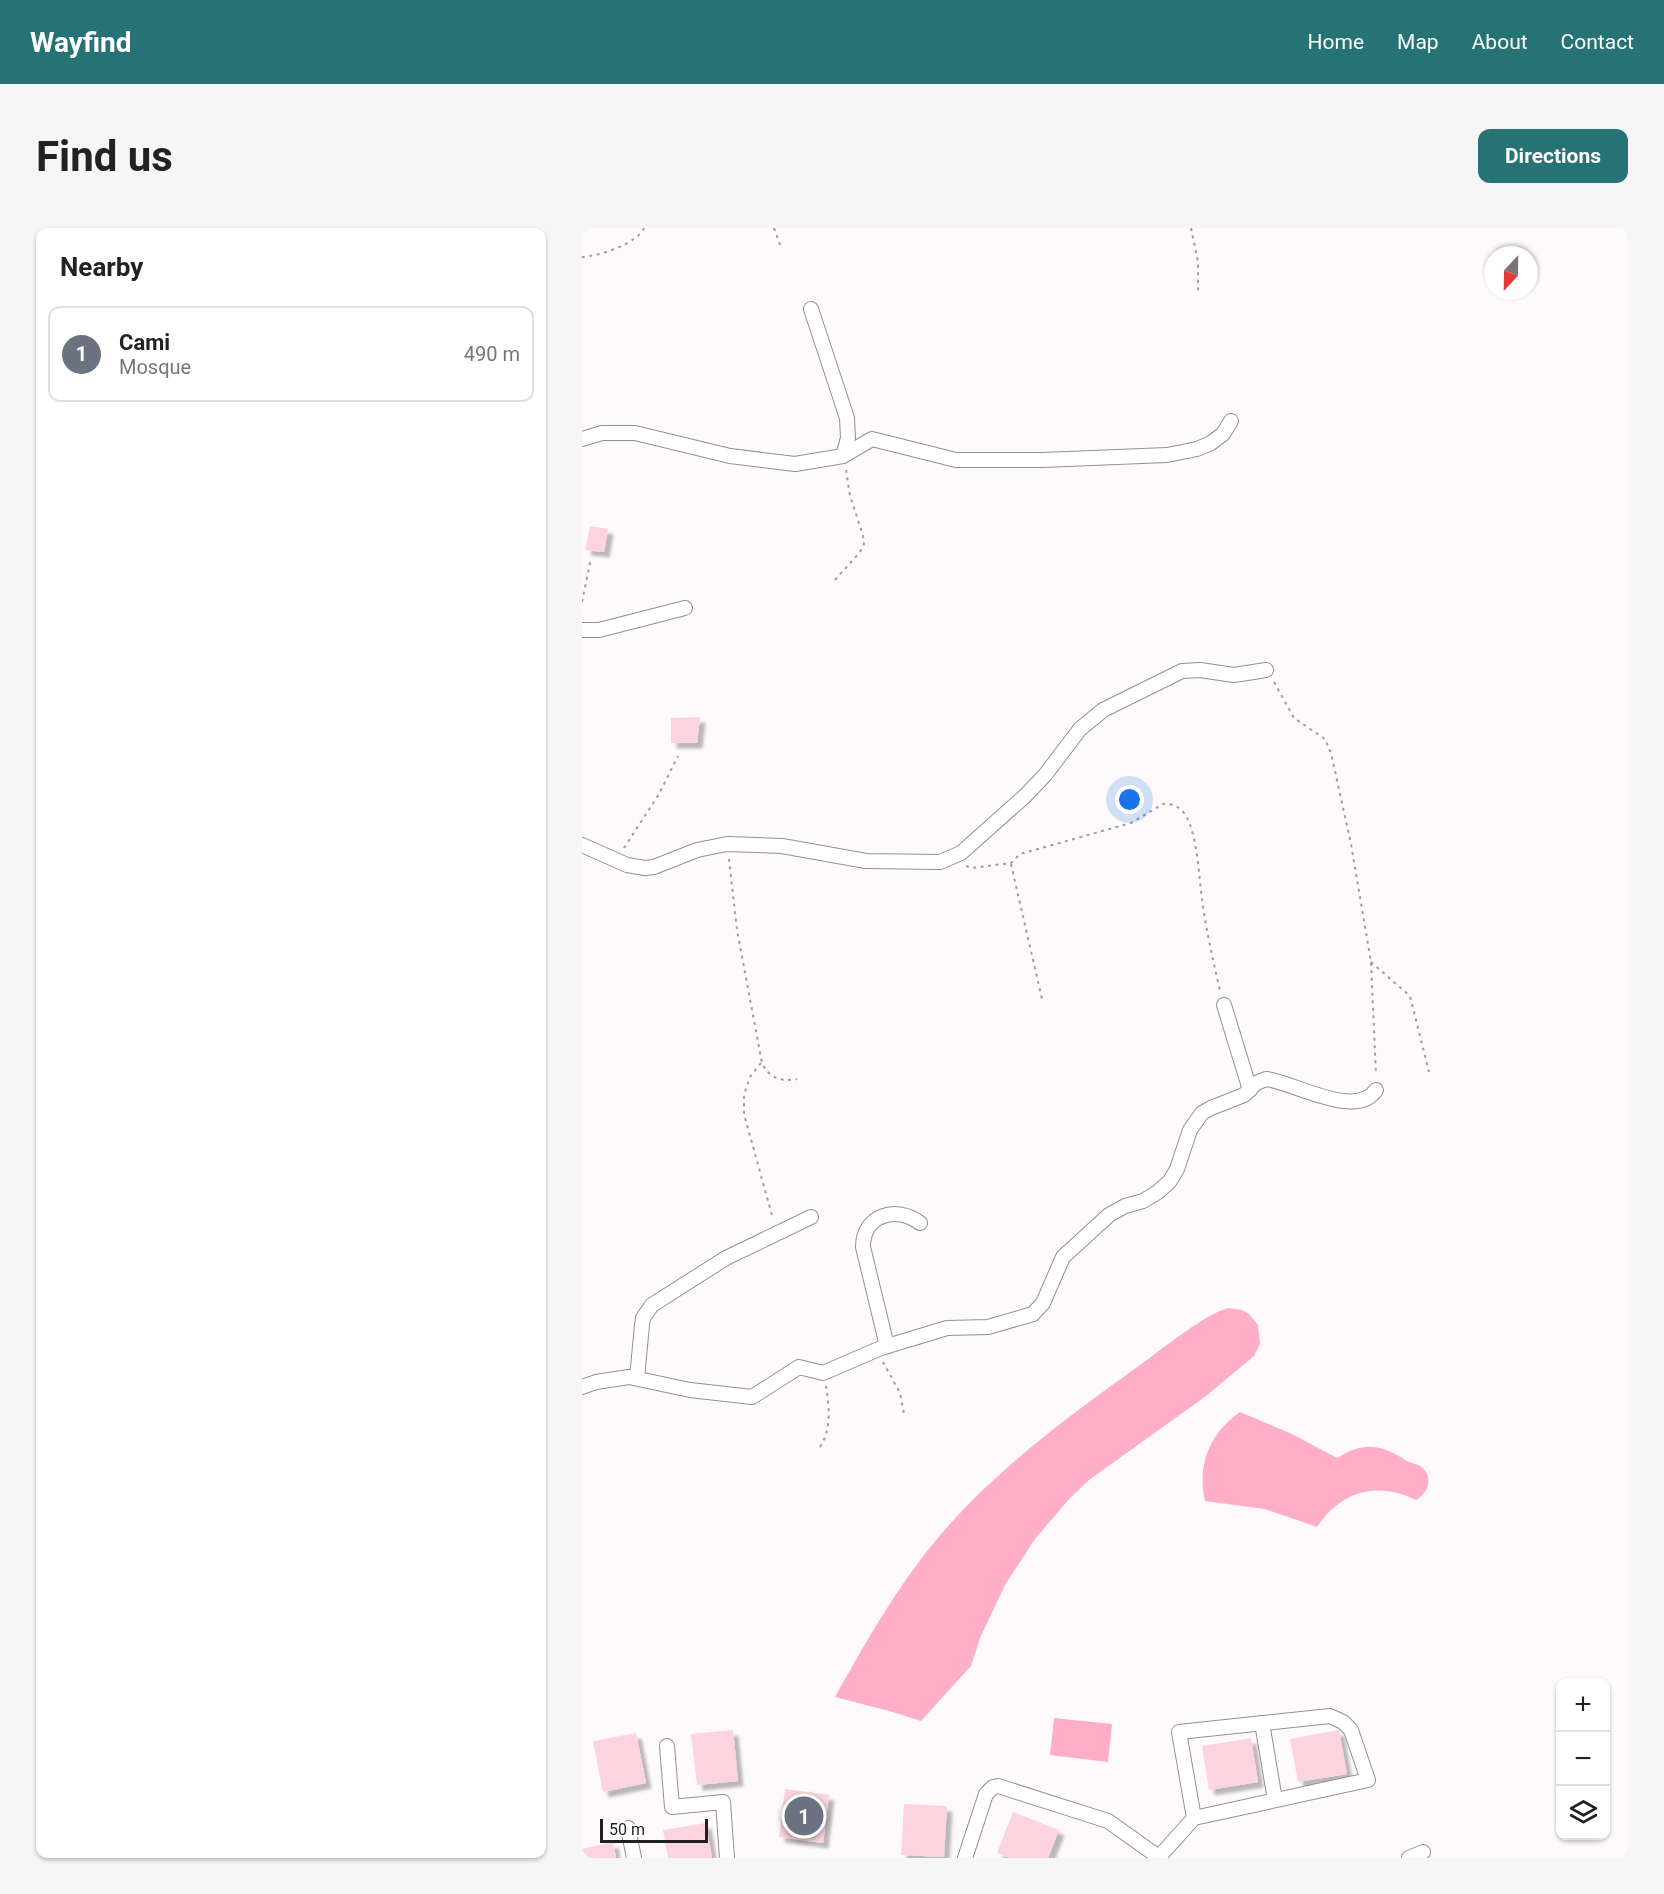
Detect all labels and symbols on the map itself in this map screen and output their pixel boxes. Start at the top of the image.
north arrow [1484,246,1538,300]
your location [1115,785,1144,814]
pin: 1 [784,1794,824,1838]
scale bar [600,1816,708,1844]

